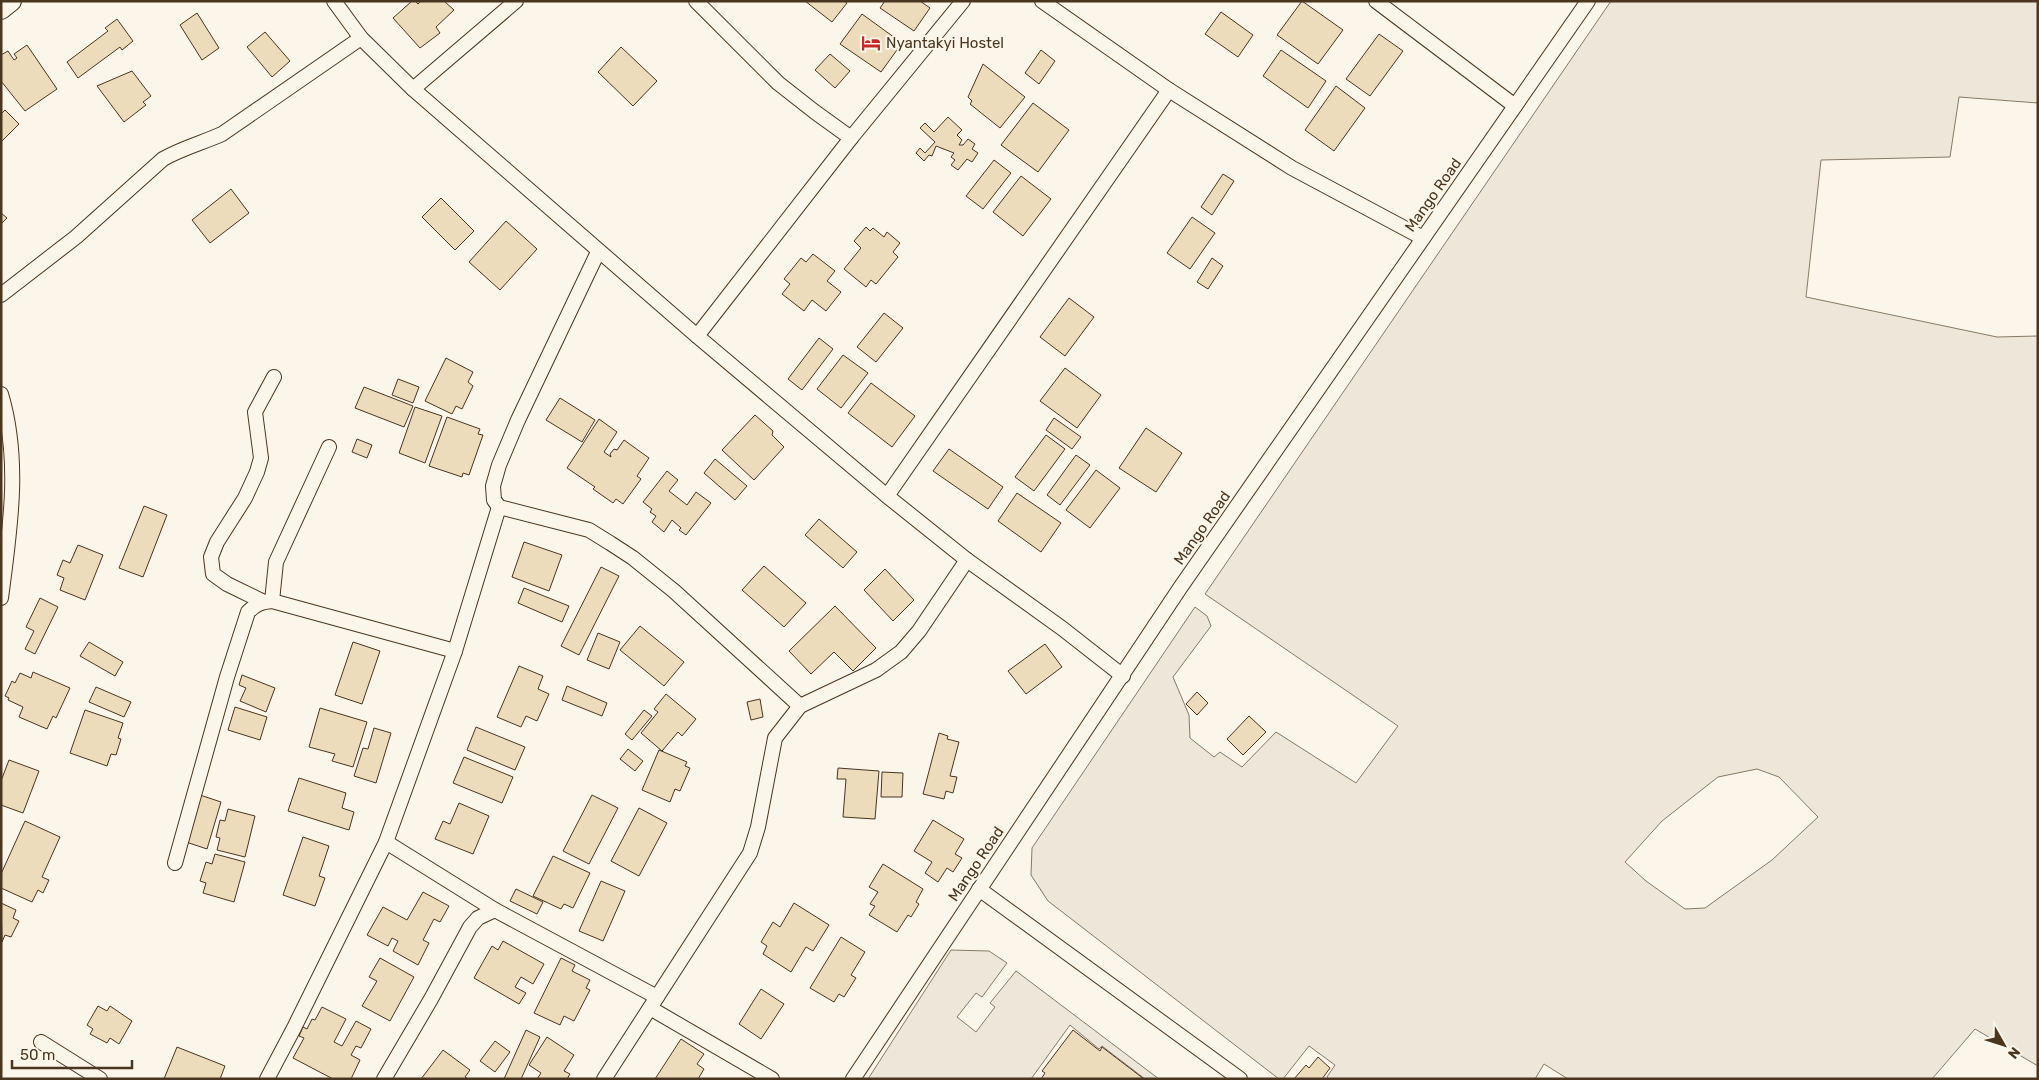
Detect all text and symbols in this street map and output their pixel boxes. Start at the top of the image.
hotel icon: Nyantakyi Hostel [860,32,882,54]
place label: Nyantakyi Hostel [886,34,1004,52]
street label: Mango Road [1401,155,1465,235]
street label: Mango Road [1170,488,1234,568]
street label: Mango Road [944,823,1008,905]
north arrow [1979,1020,2029,1070]
scale bar [12,1038,132,1070]
text: N [2004,1044,2023,1062]
text: 50 m [20,1046,55,1064]

